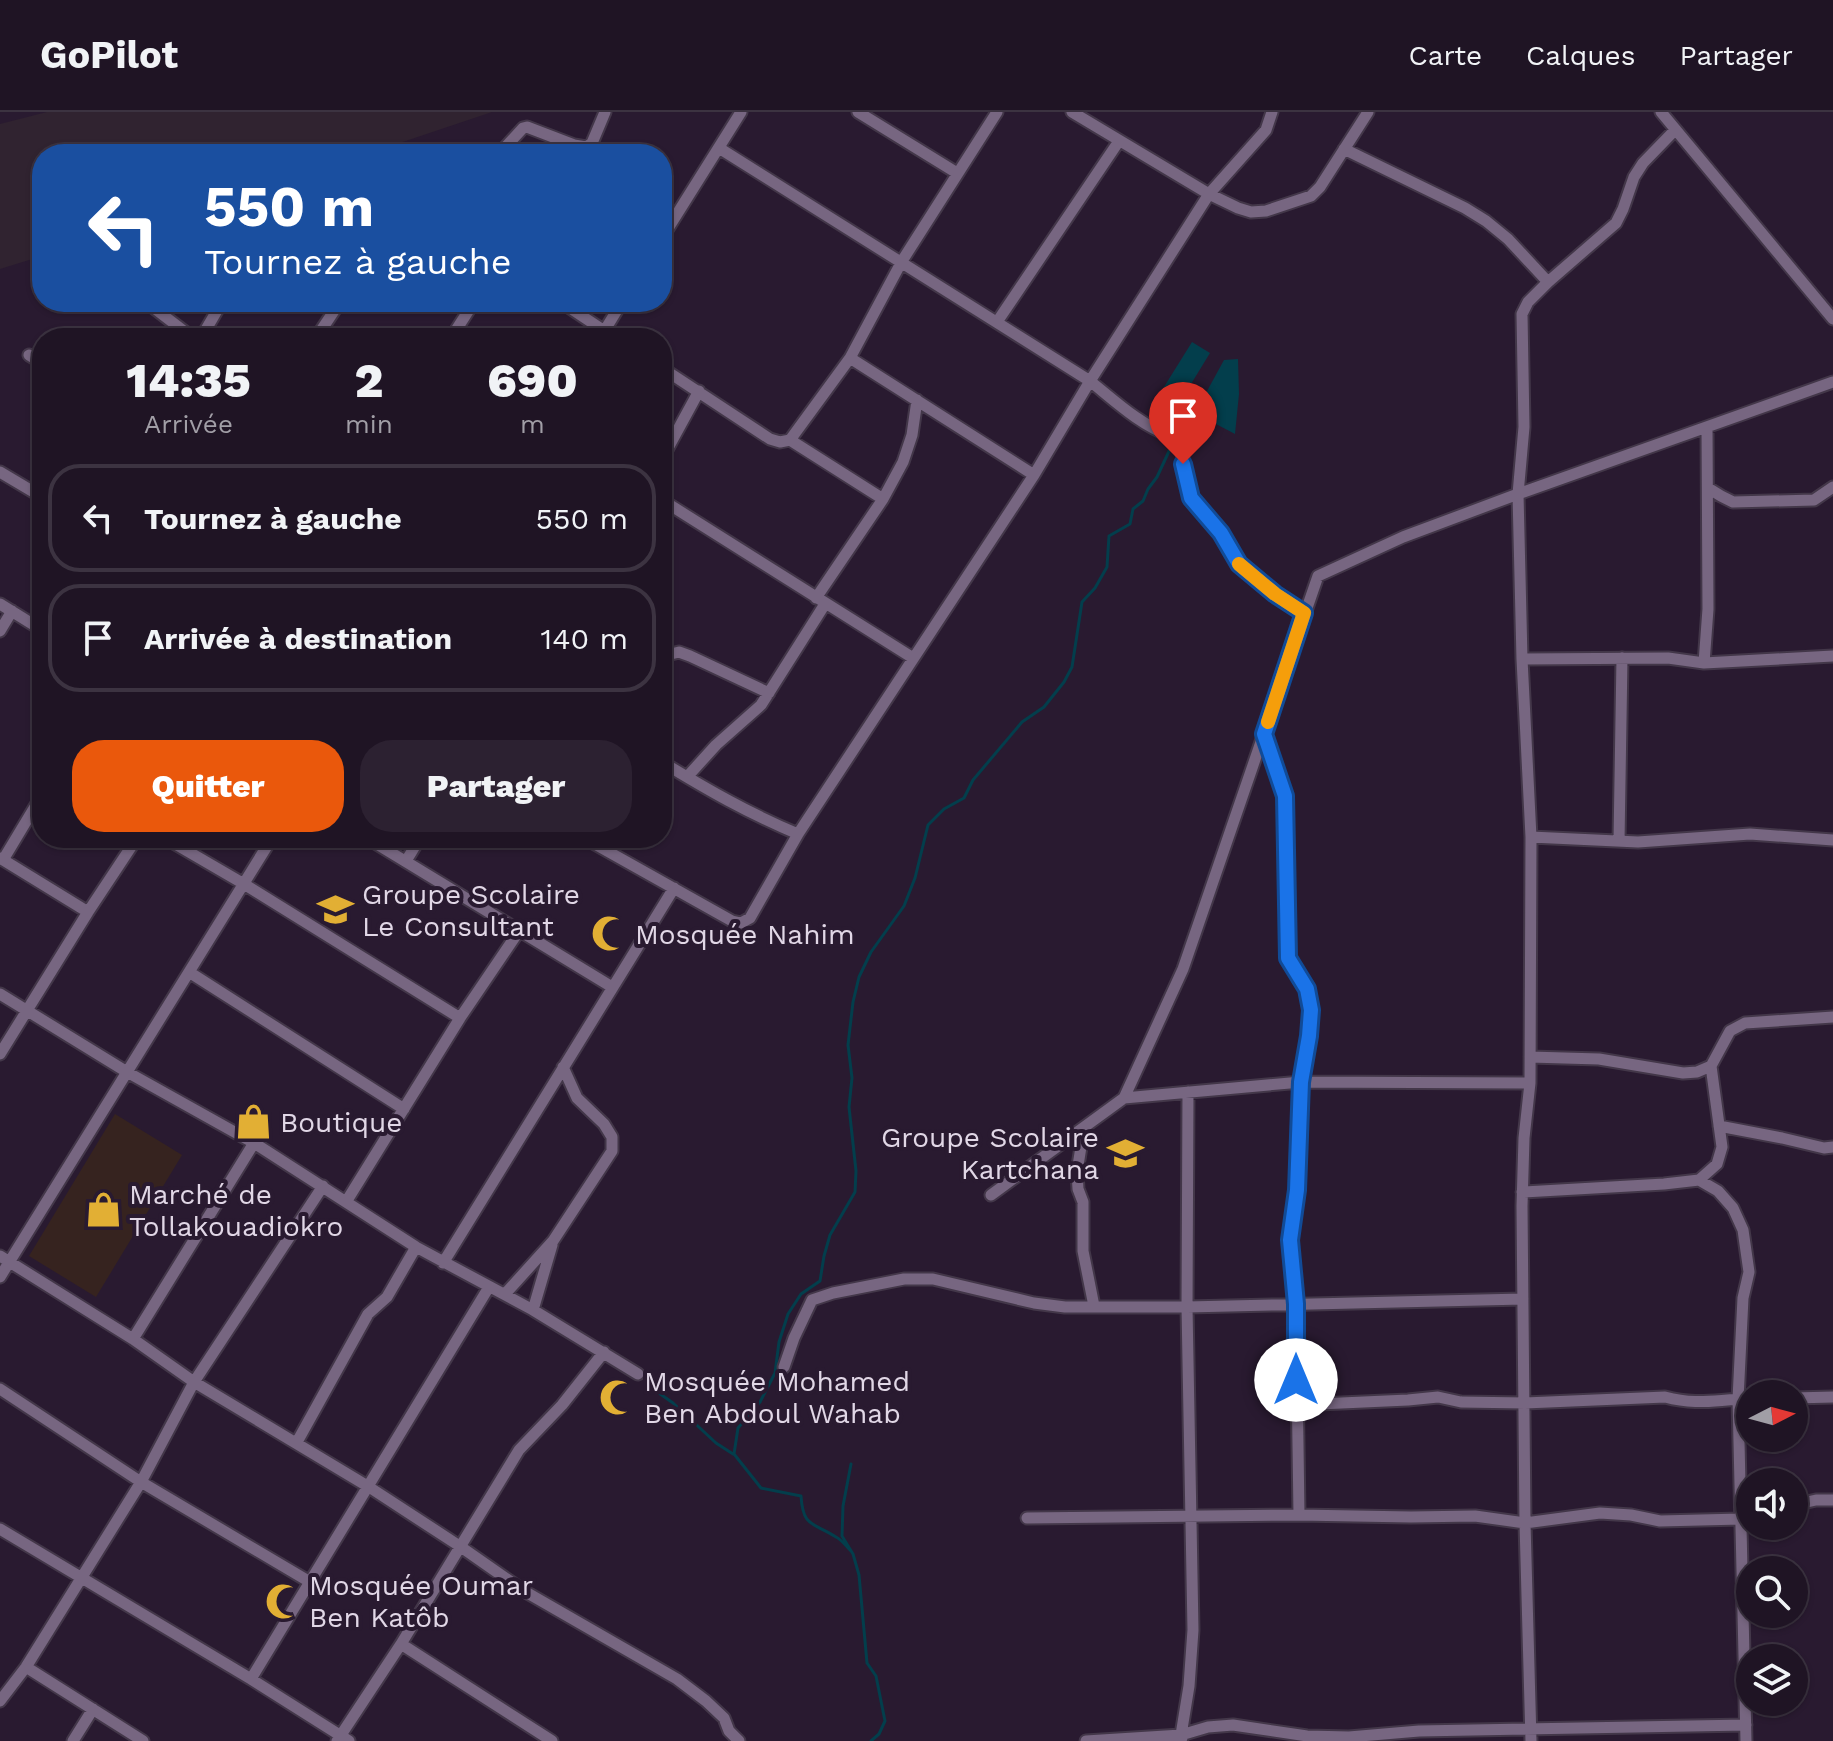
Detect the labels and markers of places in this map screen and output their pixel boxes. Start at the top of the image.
pin [1149,382,1217,464]
place label: Groupe Scolaire Le Consultant [362,878,580,943]
school or university icon: Groupe Scolaire Le Consultant [317,891,355,929]
mosque icon: Mosquée Nahim [590,915,628,953]
place label: Mosquée Nahim [635,918,855,951]
shop icon: Boutique [235,1103,273,1141]
place label: Boutique [280,1106,403,1139]
place label: Groupe Scolaire Kartchana [881,1121,1099,1186]
school or university icon: Groupe Scolaire Kartchana [1106,1134,1144,1172]
place label: Marché de Tollakouadiokro [129,1178,343,1243]
shop icon: Marché de Tollakouadiokro [84,1191,122,1229]
place label: Mosquée Mohamed Ben Abdoul Wahab [644,1365,910,1430]
mosque icon: Mosquée Mohamed Ben Abdoul Wahab [599,1378,637,1416]
place label: Mosquée Oumar Ben Katôb [309,1569,533,1634]
mosque icon: Mosquée Oumar Ben Katôb [264,1582,302,1620]

